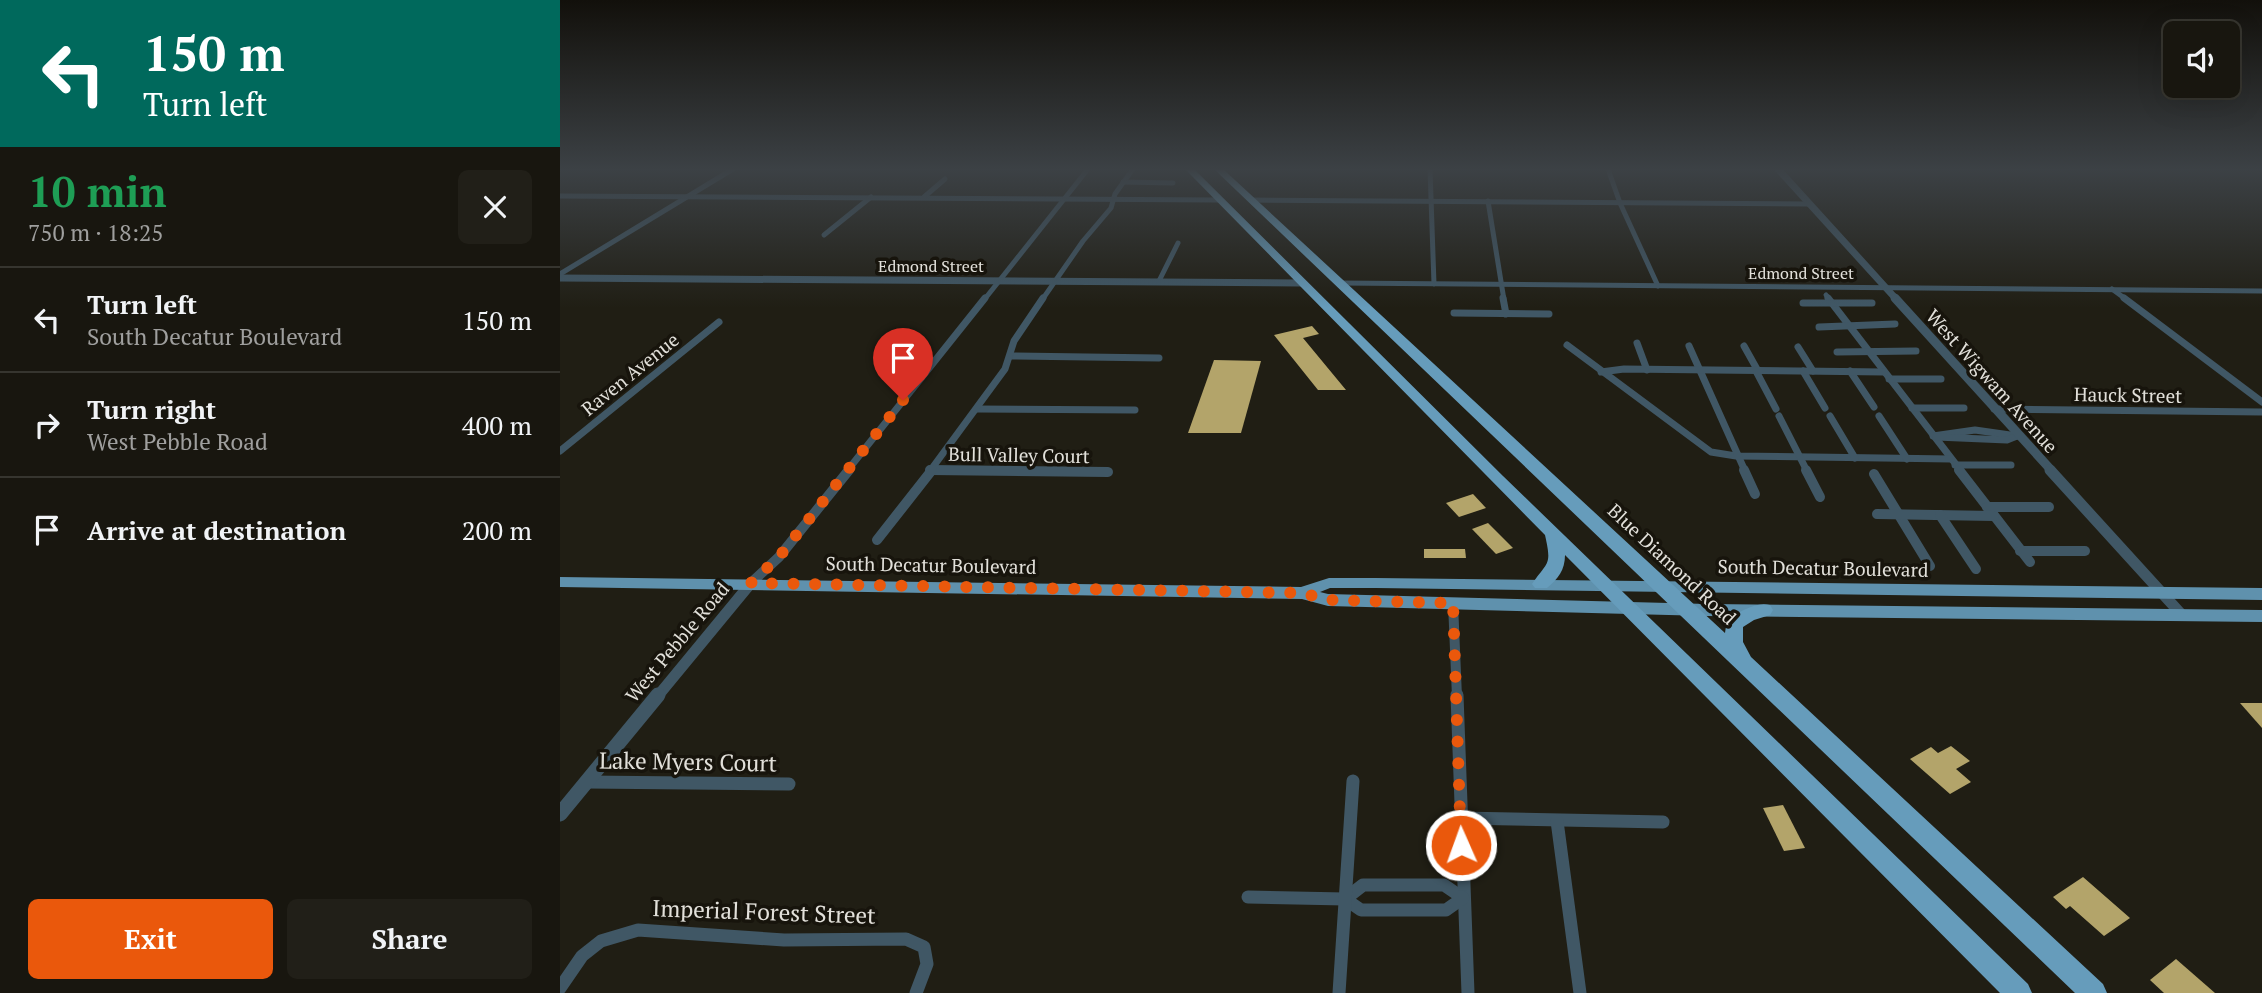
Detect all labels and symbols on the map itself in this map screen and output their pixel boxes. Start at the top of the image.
street label: Edmond Street [878,255,984,277]
street label: Edmond Street [1748,262,1854,284]
street label: West Wigwam Avenue [1921,303,2064,458]
street label: Raven Avenue [576,327,684,421]
pin [873,328,933,400]
street label: Hauck Street [2074,381,2182,408]
street label: Bull Valley Court [948,441,1090,468]
street label: Blue Diamond Road [1603,498,1742,630]
street label: South Decatur Boulevard [825,550,1037,579]
street label: South Decatur Boulevard [1717,553,1929,582]
street label: West Pebble Road [619,576,734,707]
street label: Lake Myers Court [599,744,778,779]
position arrow [1424,808,1498,882]
street label: Imperial Forest Street [652,892,877,931]

